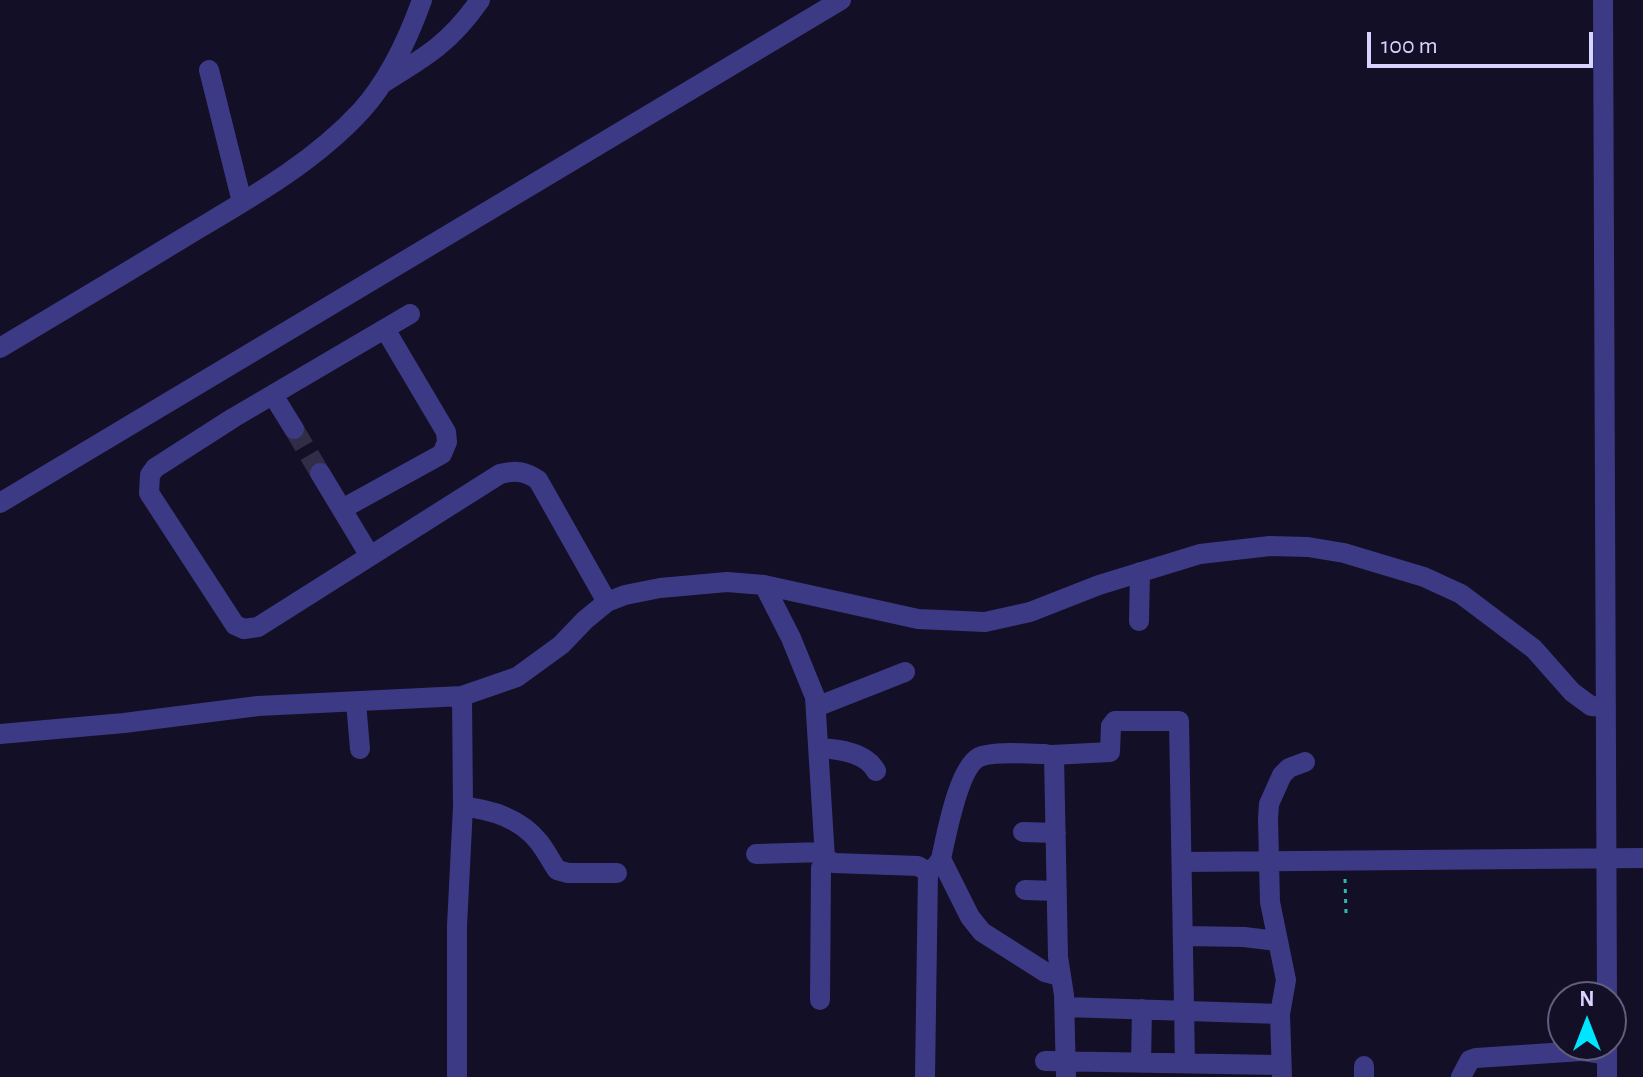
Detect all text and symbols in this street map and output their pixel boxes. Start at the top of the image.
scale bar [1371,16,1597,66]
text: 100 m [1381,34,1438,58]
north arrow [1547,981,1627,1061]
text: N [1579,988,1595,1010]

